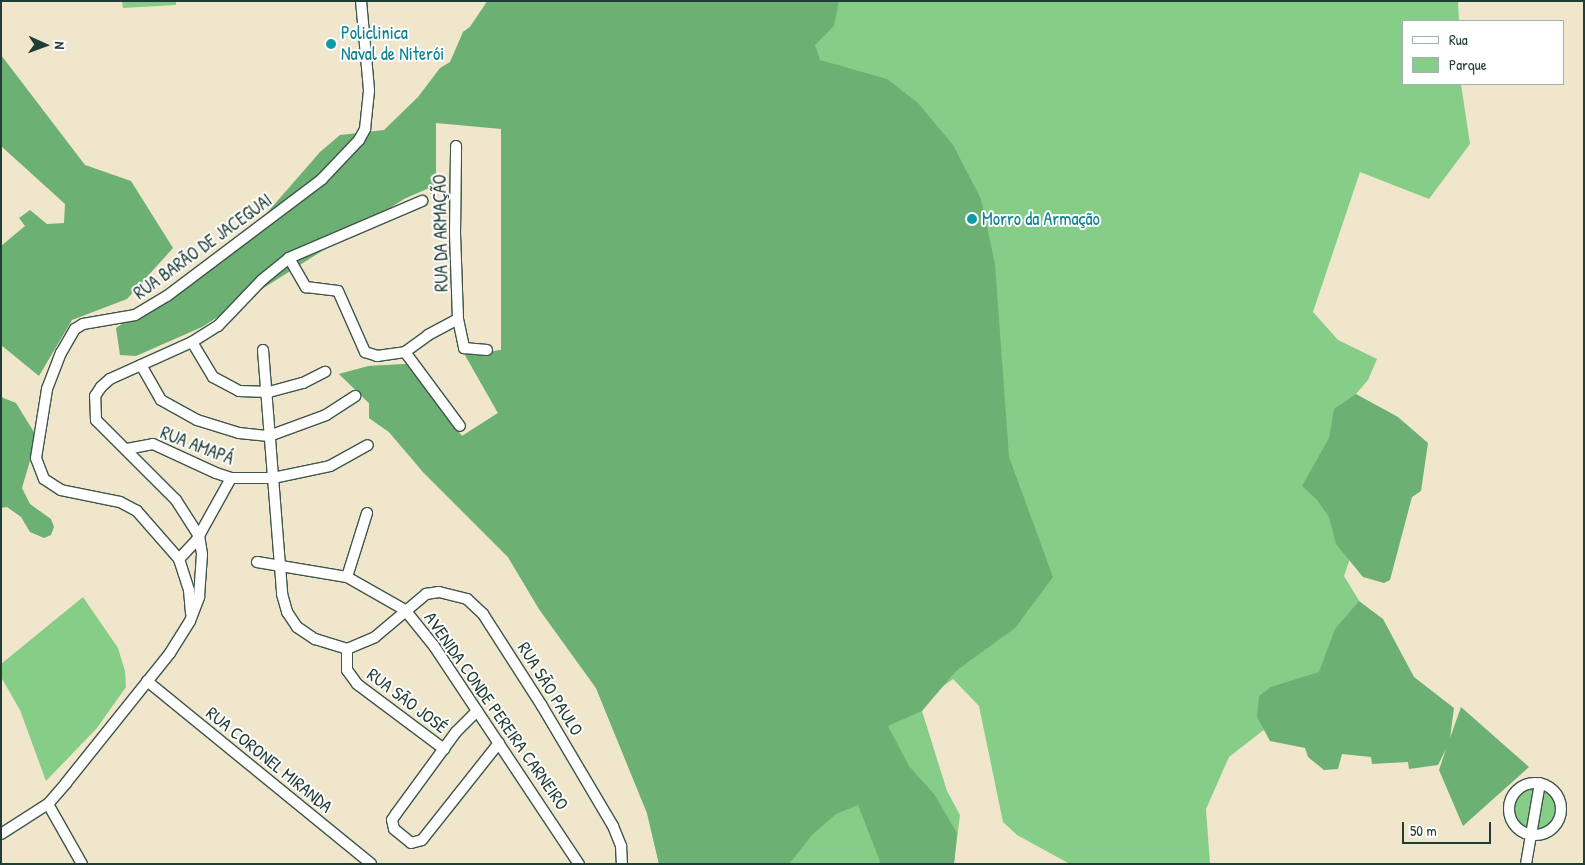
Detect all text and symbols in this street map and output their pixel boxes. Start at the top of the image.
north arrow [20,20,70,70]
legend [1402,20,1565,85]
place label: Policlinica Naval de Niterói [341,23,444,66]
text: Rua [1449,29,1468,50]
marker: Policlinica Naval de Niterói [325,38,337,50]
text: N [51,41,70,50]
text: Parque [1449,54,1487,75]
street label: RUA DA ARMAÇÃO [429,174,453,292]
street label: RUA BARÃO DE JACEGUAI [130,190,276,304]
place label: Morro da Armação [982,208,1100,230]
marker: Morro da Armação [966,213,978,225]
street label: RUA AMAPÁ [157,422,237,470]
street label: AVENIDA CONDE PEREIRA CARNEIRO [419,608,573,814]
street label: RUA SÃO PAULO [513,638,587,740]
street label: RUA SÃO JOSÉ [363,664,451,738]
street label: RUA CORONEL MIRANDA [201,702,337,818]
scale bar [1405,812,1494,844]
text: 50 m [1410,820,1437,841]

